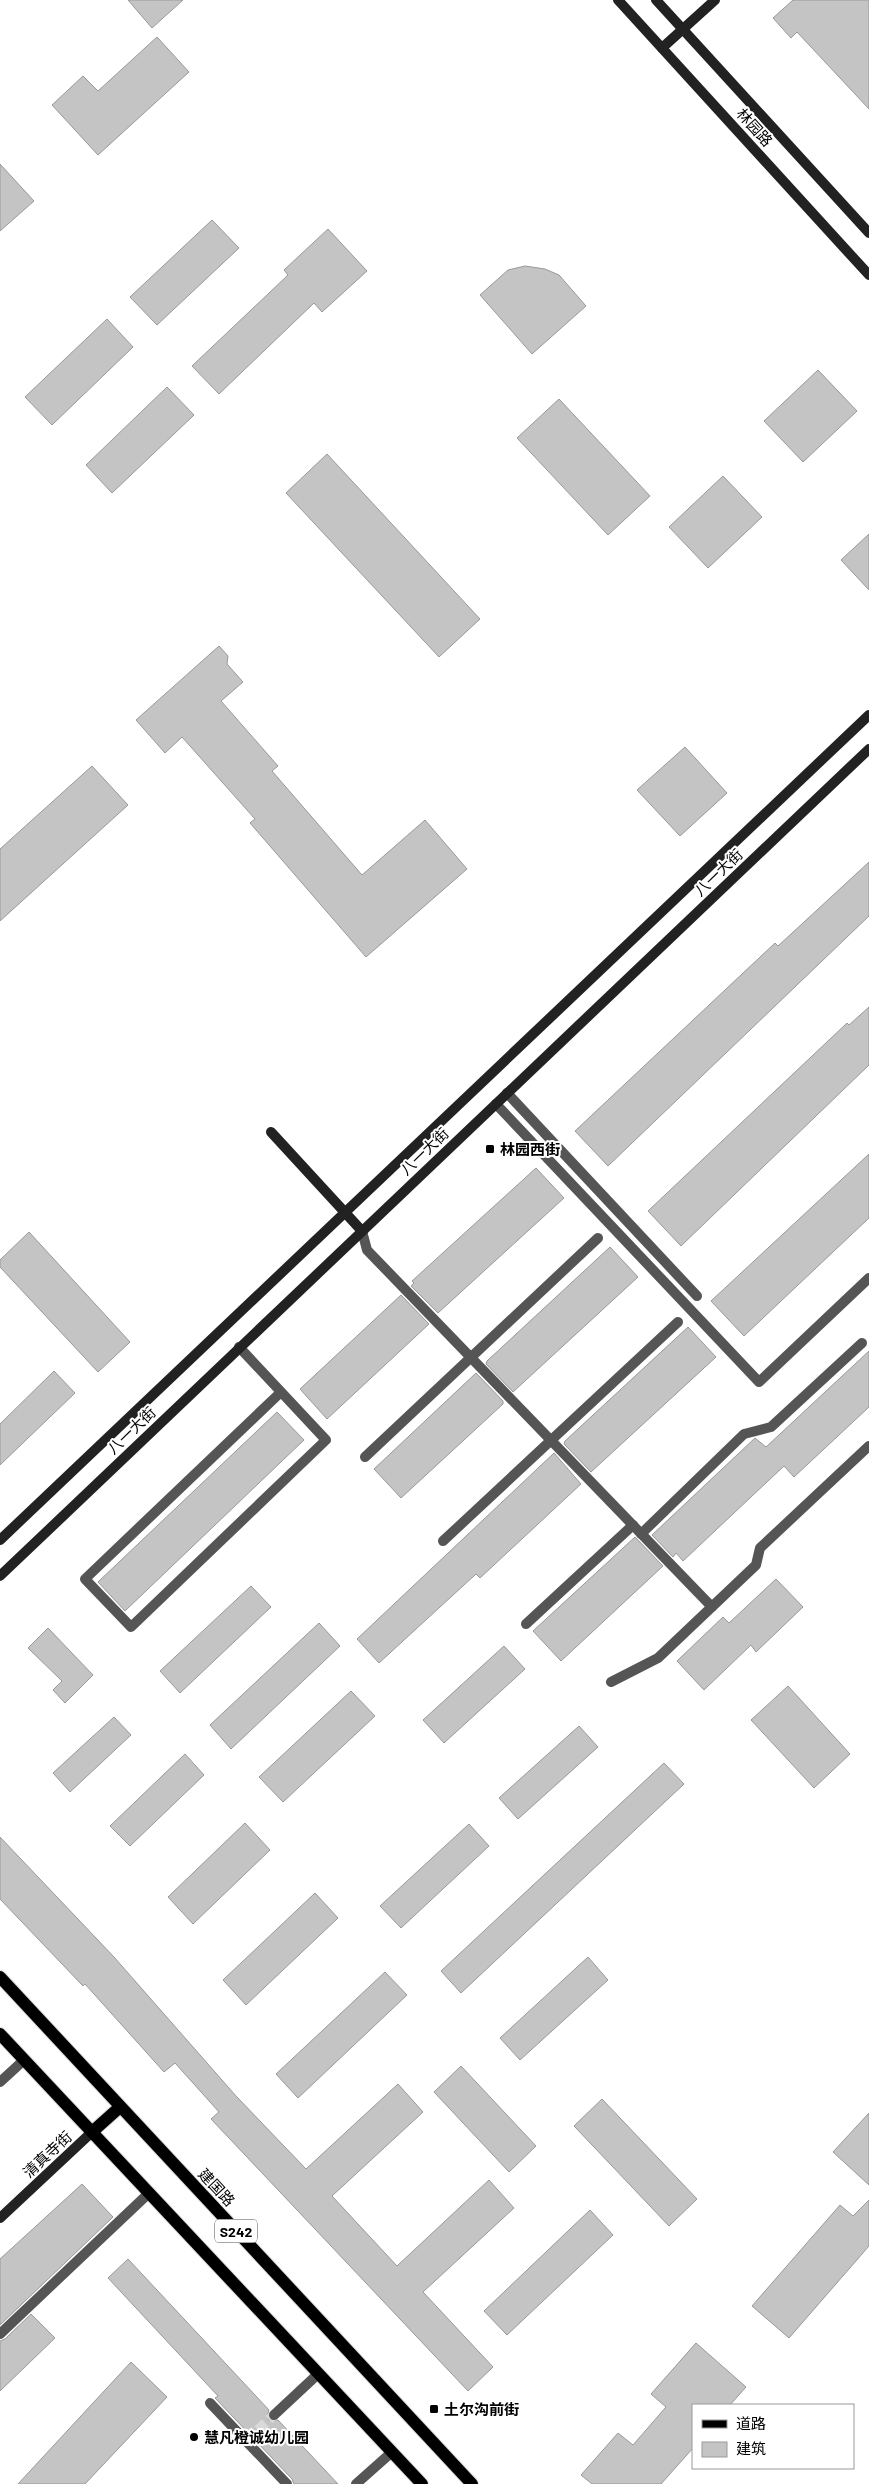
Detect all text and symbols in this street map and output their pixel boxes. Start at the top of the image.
street label: 林园路 [733,104,777,150]
street label: 八一大街 [690,845,746,899]
street label: 八一大街 [396,1124,452,1178]
place label: 林园西街 [500,1140,560,1158]
marker: 林园西街 [484,1143,496,1155]
street label: 八一大街 [103,1403,159,1457]
street label: 清真寺街 [19,2127,75,2181]
street label: 建国路 [195,2164,239,2210]
road number: S242 [215,2220,257,2242]
place label: 土尔沟前街 [444,2400,519,2418]
marker: 土尔沟前街 [428,2403,440,2415]
legend [692,2404,854,2469]
text: 道路 [736,2414,766,2432]
place label: 慧凡橙诚幼儿园 [204,2428,309,2446]
marker: 慧凡橙诚幼儿园 [188,2431,200,2443]
text: 建筑 [736,2439,766,2457]

